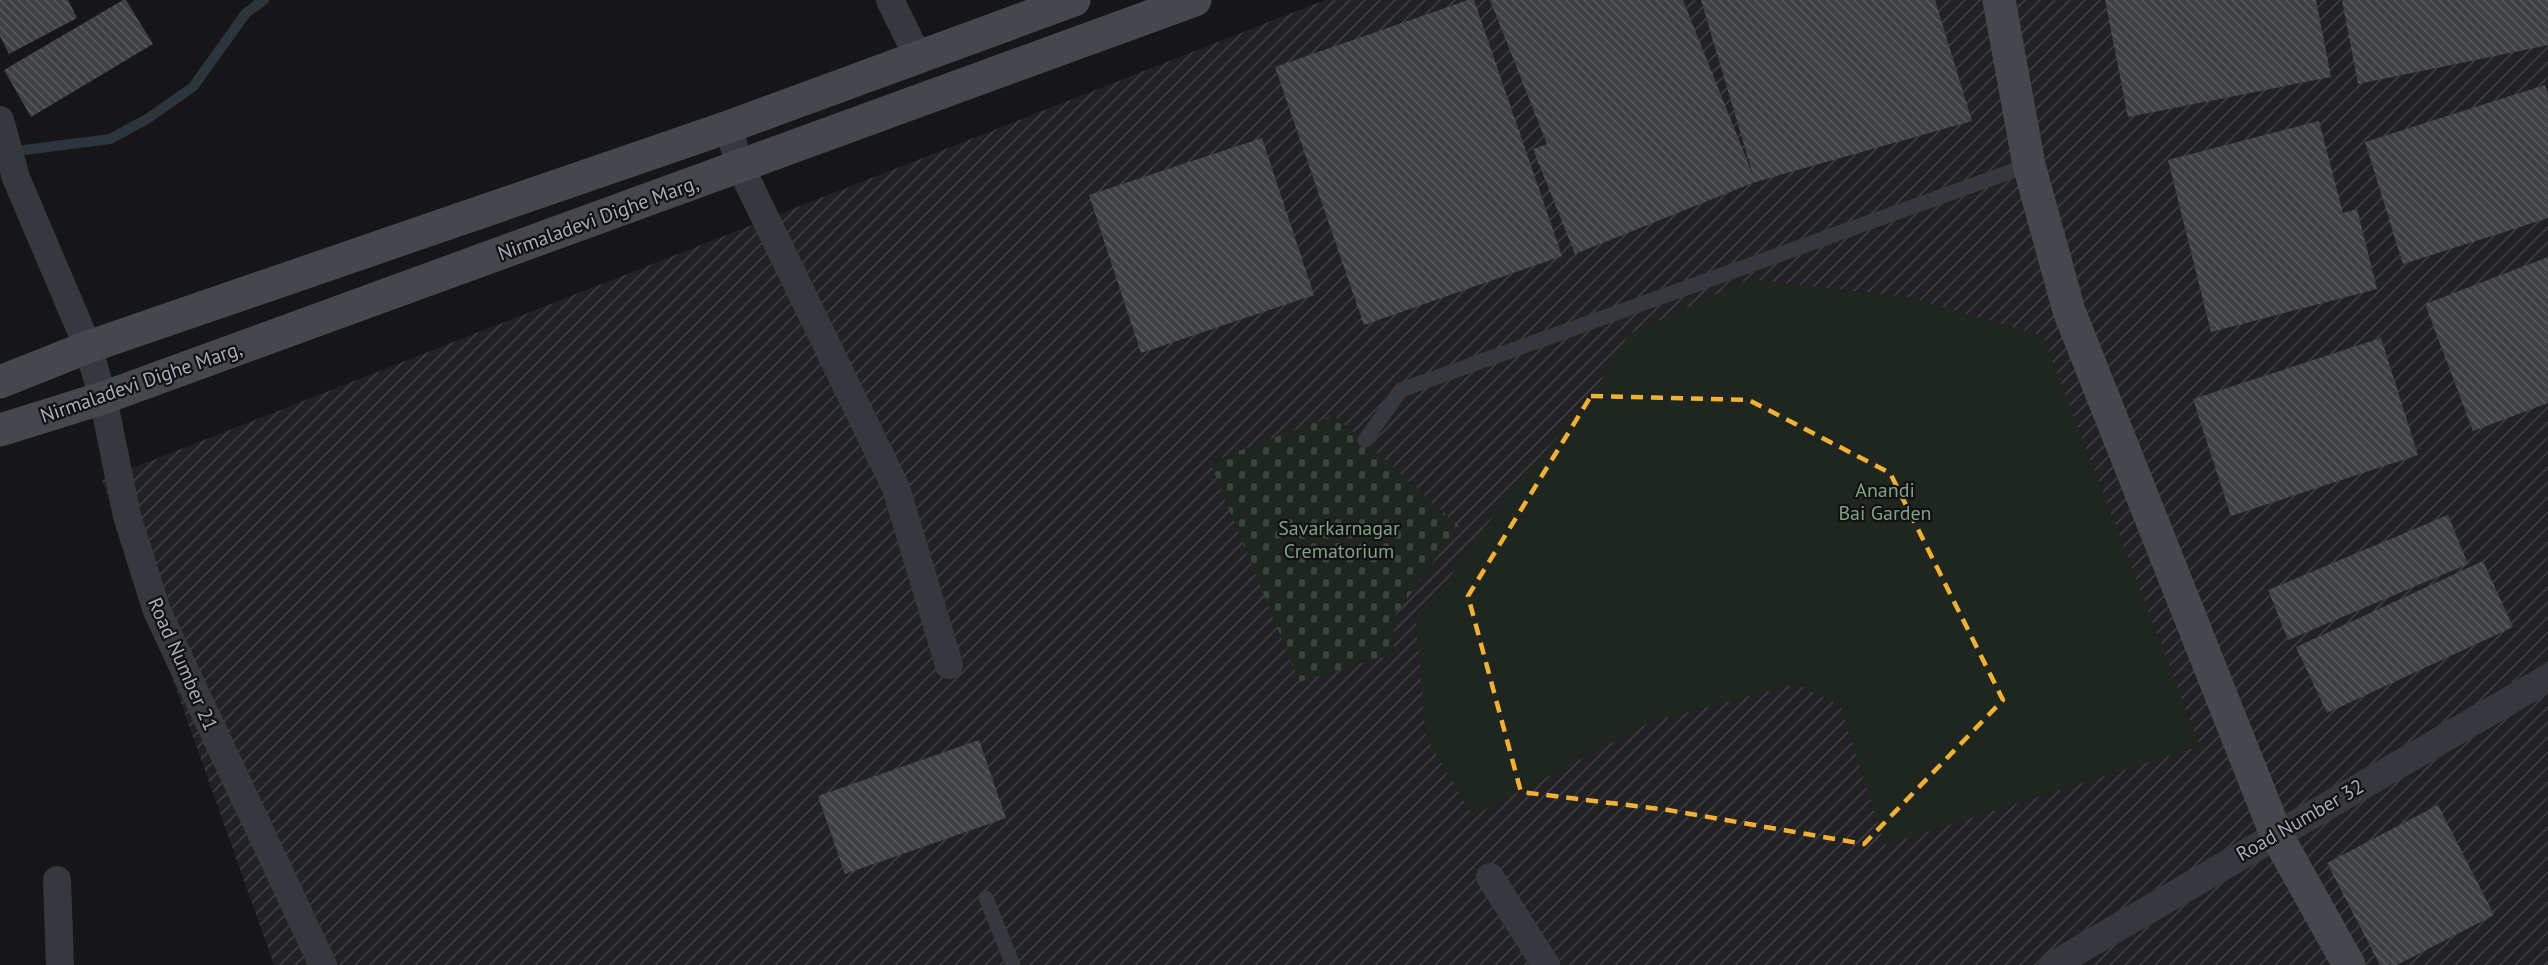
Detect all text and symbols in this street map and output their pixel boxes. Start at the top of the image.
street label: Nirmaladevi Dighe Marg, [494,170,702,266]
street label: Nirmaladevi Dighe Marg, [37,335,245,429]
park label: Anandi Bai Garden [1838,477,1932,526]
park label: Savarkarnagar Crematorium [1278,515,1400,564]
street label: Road Number 21 [142,593,224,735]
street label: Road Number 32 [2232,773,2368,867]

